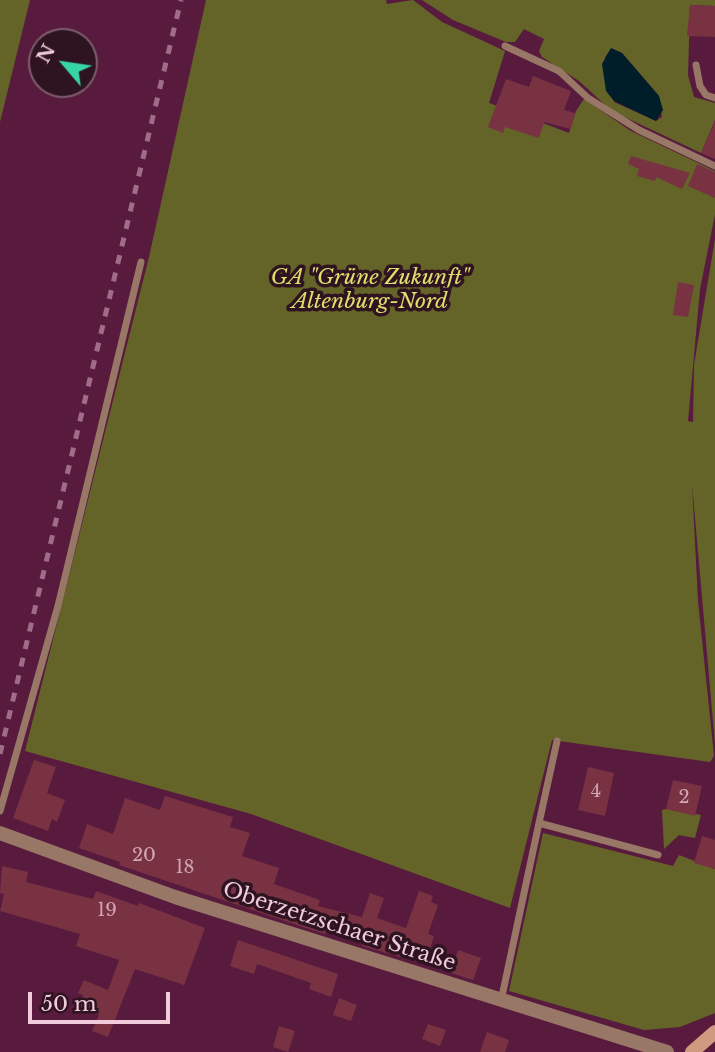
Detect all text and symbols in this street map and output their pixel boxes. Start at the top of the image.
north arrow [28,28,98,98]
text: N [32,40,60,67]
park label: GA "Grüne Zukunft" Altenburg-Nord [271,265,469,315]
house number: 4 [591,781,601,803]
house number: 2 [678,787,690,809]
house number: 20 [132,845,156,867]
house number: 18 [176,857,194,879]
street label: Oberzetzschaer Straße [219,877,459,977]
house number: 19 [97,900,117,922]
scale bar [32,978,173,1022]
text: 50 m [41,991,96,1017]

